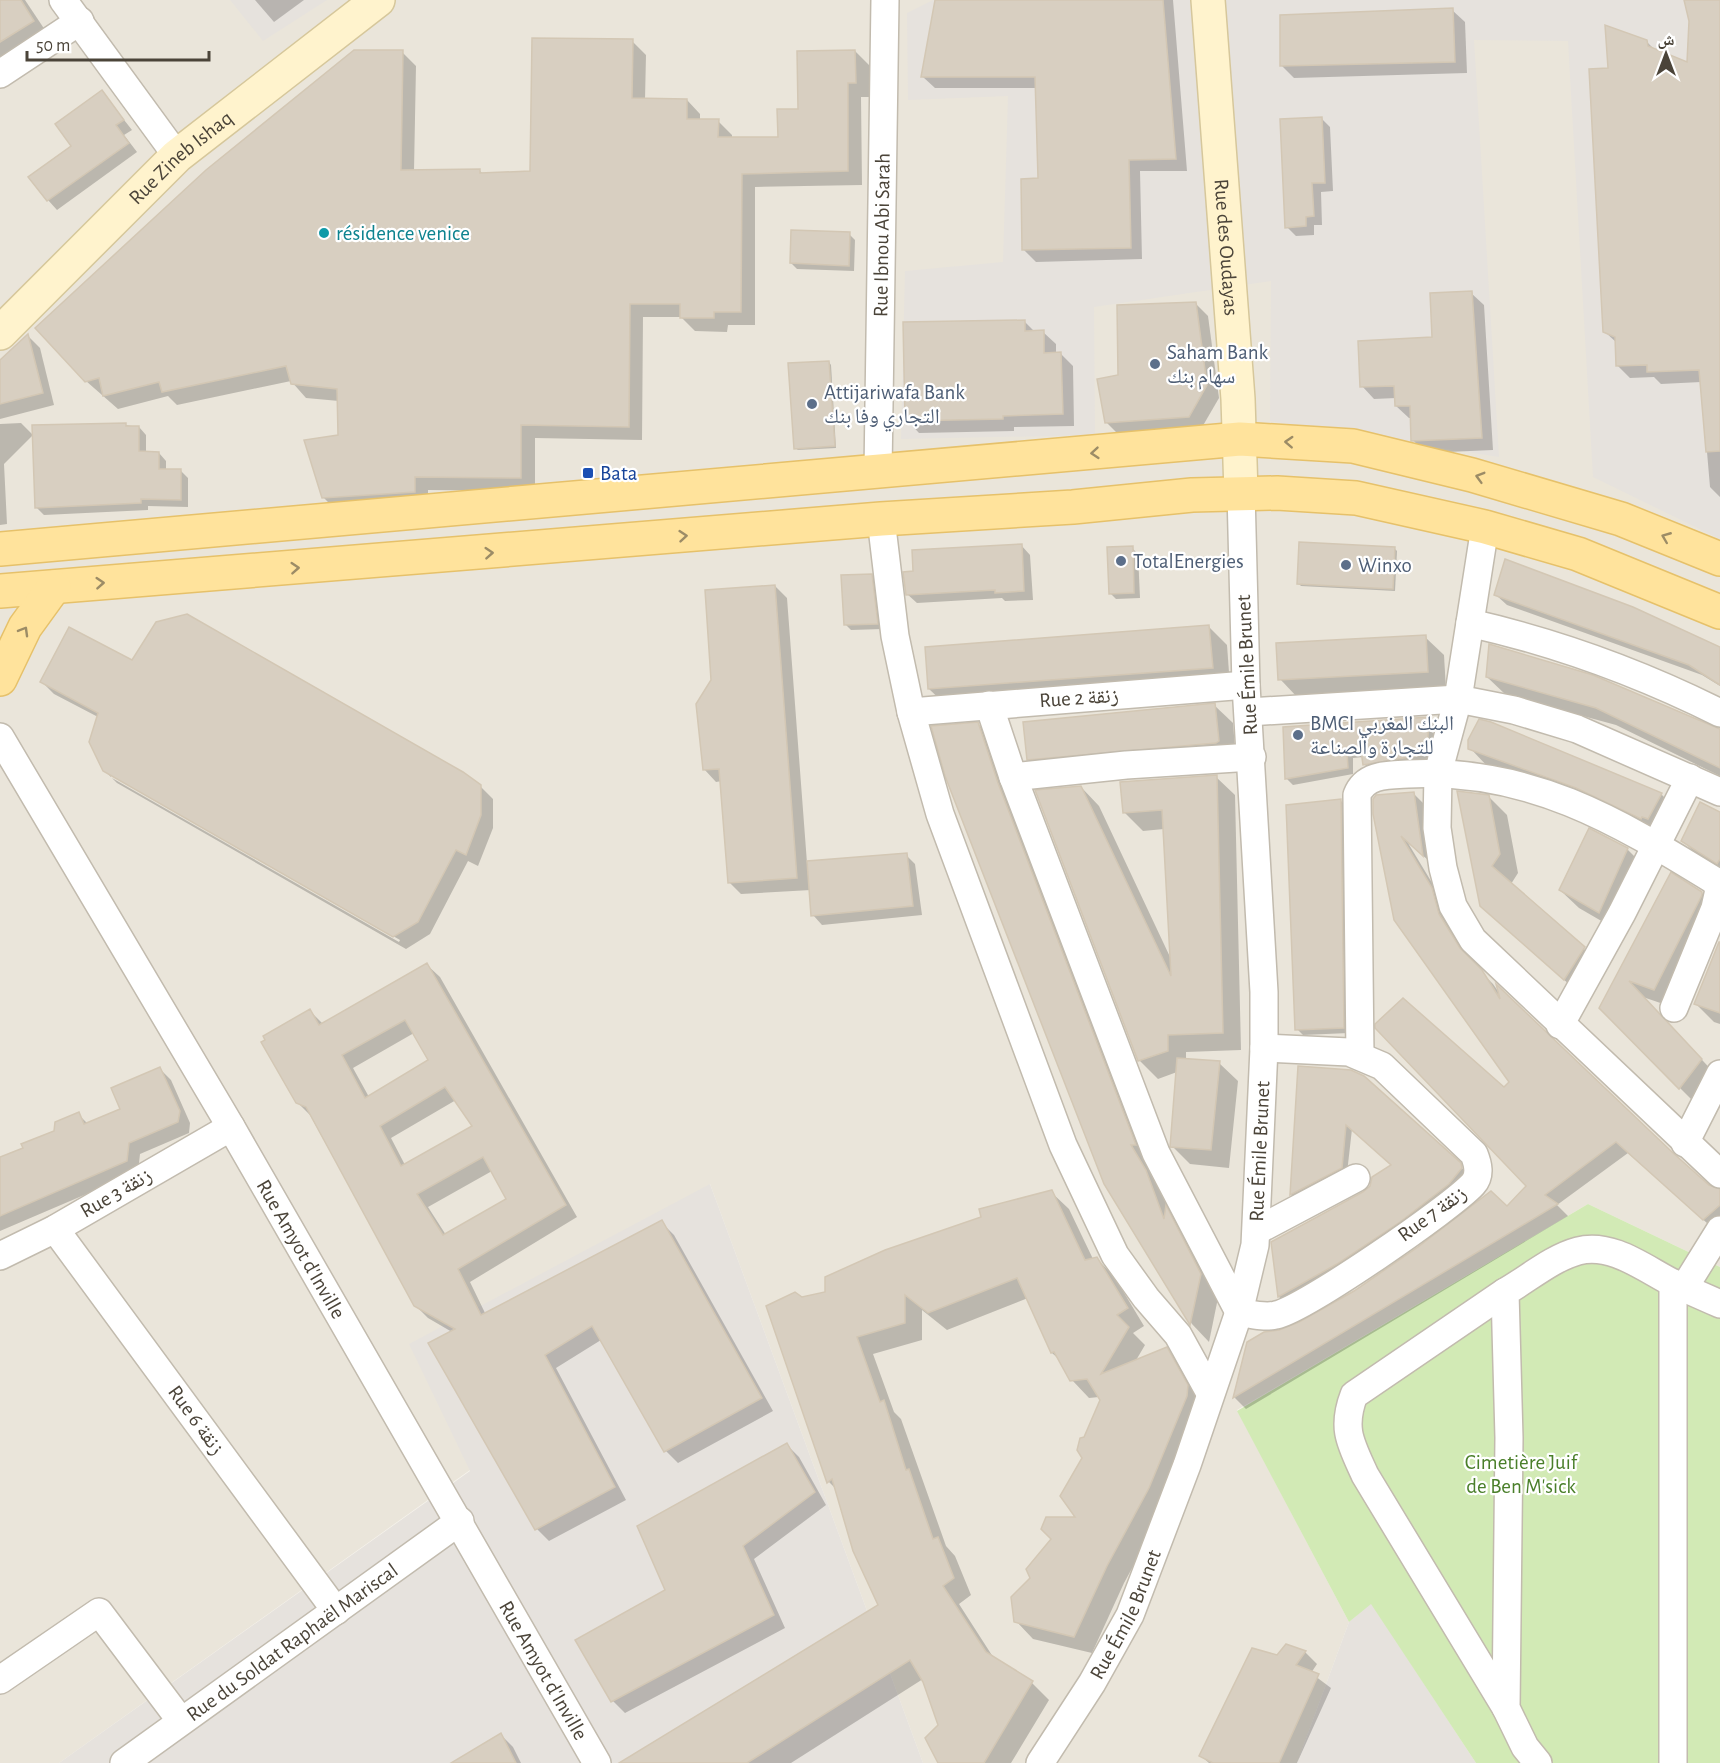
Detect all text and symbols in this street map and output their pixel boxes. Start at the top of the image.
scale bar [27,24,208,62]
north arrow [1636,24,1696,84]
text: ش [1658,32,1675,49]
text: 50 m [36,37,70,55]
street label: Rue Zineb Ishaq [125,107,236,208]
street label: Rue Ibnou Abi Sarah [870,153,893,317]
street label: Rue des Oudayas [1211,178,1242,317]
place label: résidence venice [336,223,470,244]
marker: résidence venice [317,226,331,240]
place label: Saham Bank سهام بنك [1167,342,1268,390]
marker: Saham Bank سهام بنك [1148,357,1162,371]
place label: Attijariwafa Bank التجاري وفا بنك [824,382,965,432]
marker: Attijariwafa Bank التجاري وفا بنك [805,397,819,411]
one-way arrow [1285,435,1294,448]
one-way arrow [1091,446,1100,459]
place label: Bata [600,463,638,484]
marker: Bata [581,466,595,480]
one-way arrow [1476,472,1486,484]
one-way arrow [679,530,688,543]
one-way arrow [1661,532,1672,544]
one-way arrow [485,546,494,559]
place label: TotalEnergies [1133,551,1244,572]
marker: TotalEnergies [1114,554,1128,568]
place label: Winxo [1358,555,1412,576]
marker: Winxo [1339,558,1353,572]
one-way arrow [290,562,299,575]
one-way arrow [96,577,105,590]
street label: Rue Émile Brunet [1231,594,1261,736]
one-way arrow [16,627,28,637]
street label: Rue 2 زنقة [1039,685,1119,711]
place label: BMCI البنك المغربي للتجارة والصناعة [1310,713,1454,758]
marker: BMCI البنك المغربي للتجارة والصناعة [1291,728,1305,742]
street label: Rue Émile Brunet [1245,1080,1273,1222]
street label: Rue 3 زنقة [77,1164,155,1222]
street label: Rue Amyot d'Inville [253,1176,349,1322]
street label: Rue 7 زنقة [1394,1182,1470,1246]
street label: Rue 6 زنقة [164,1382,228,1458]
park label: Cimetière Juif de Ben M'sick [1465,1452,1579,1497]
street label: Rue Émile Brunet [1086,1546,1164,1683]
street label: Rue du Soldat Raphaël Mariscal [182,1559,402,1725]
street label: Rue Amyot d'Inville [495,1597,592,1743]

